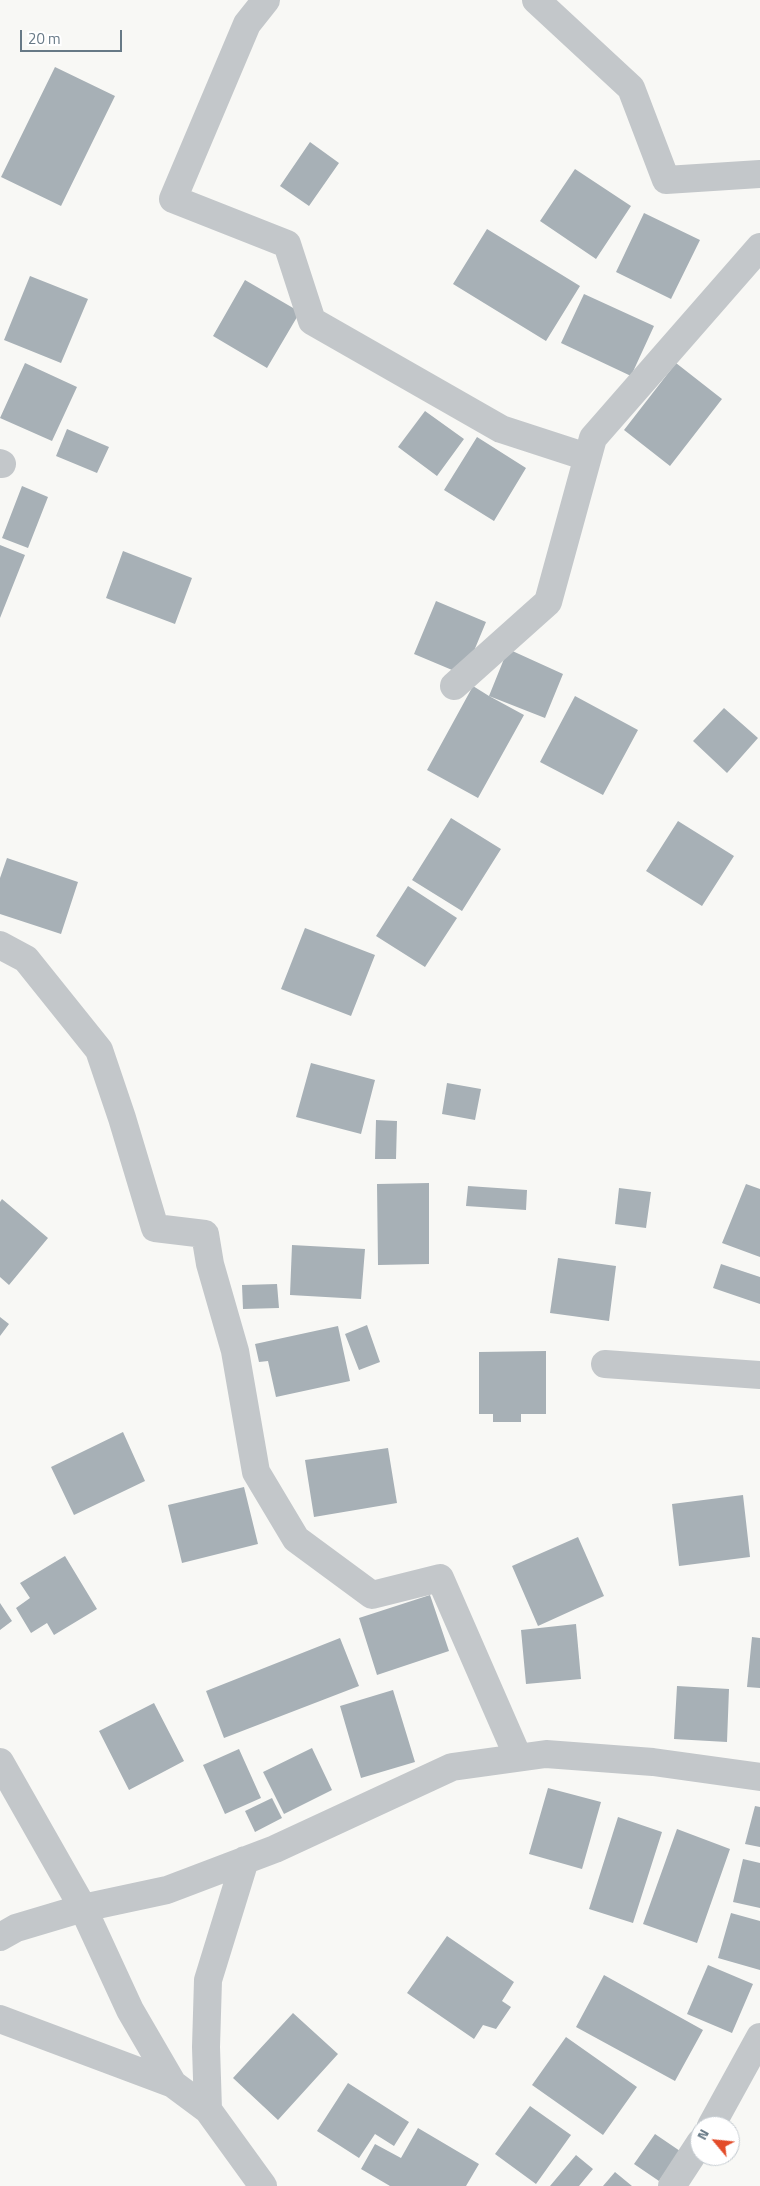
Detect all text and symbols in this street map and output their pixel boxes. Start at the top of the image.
scale bar [22,20,125,52]
text: 20 m [28,27,61,50]
north arrow [690,2116,740,2166]
text: N [691,2125,714,2143]

